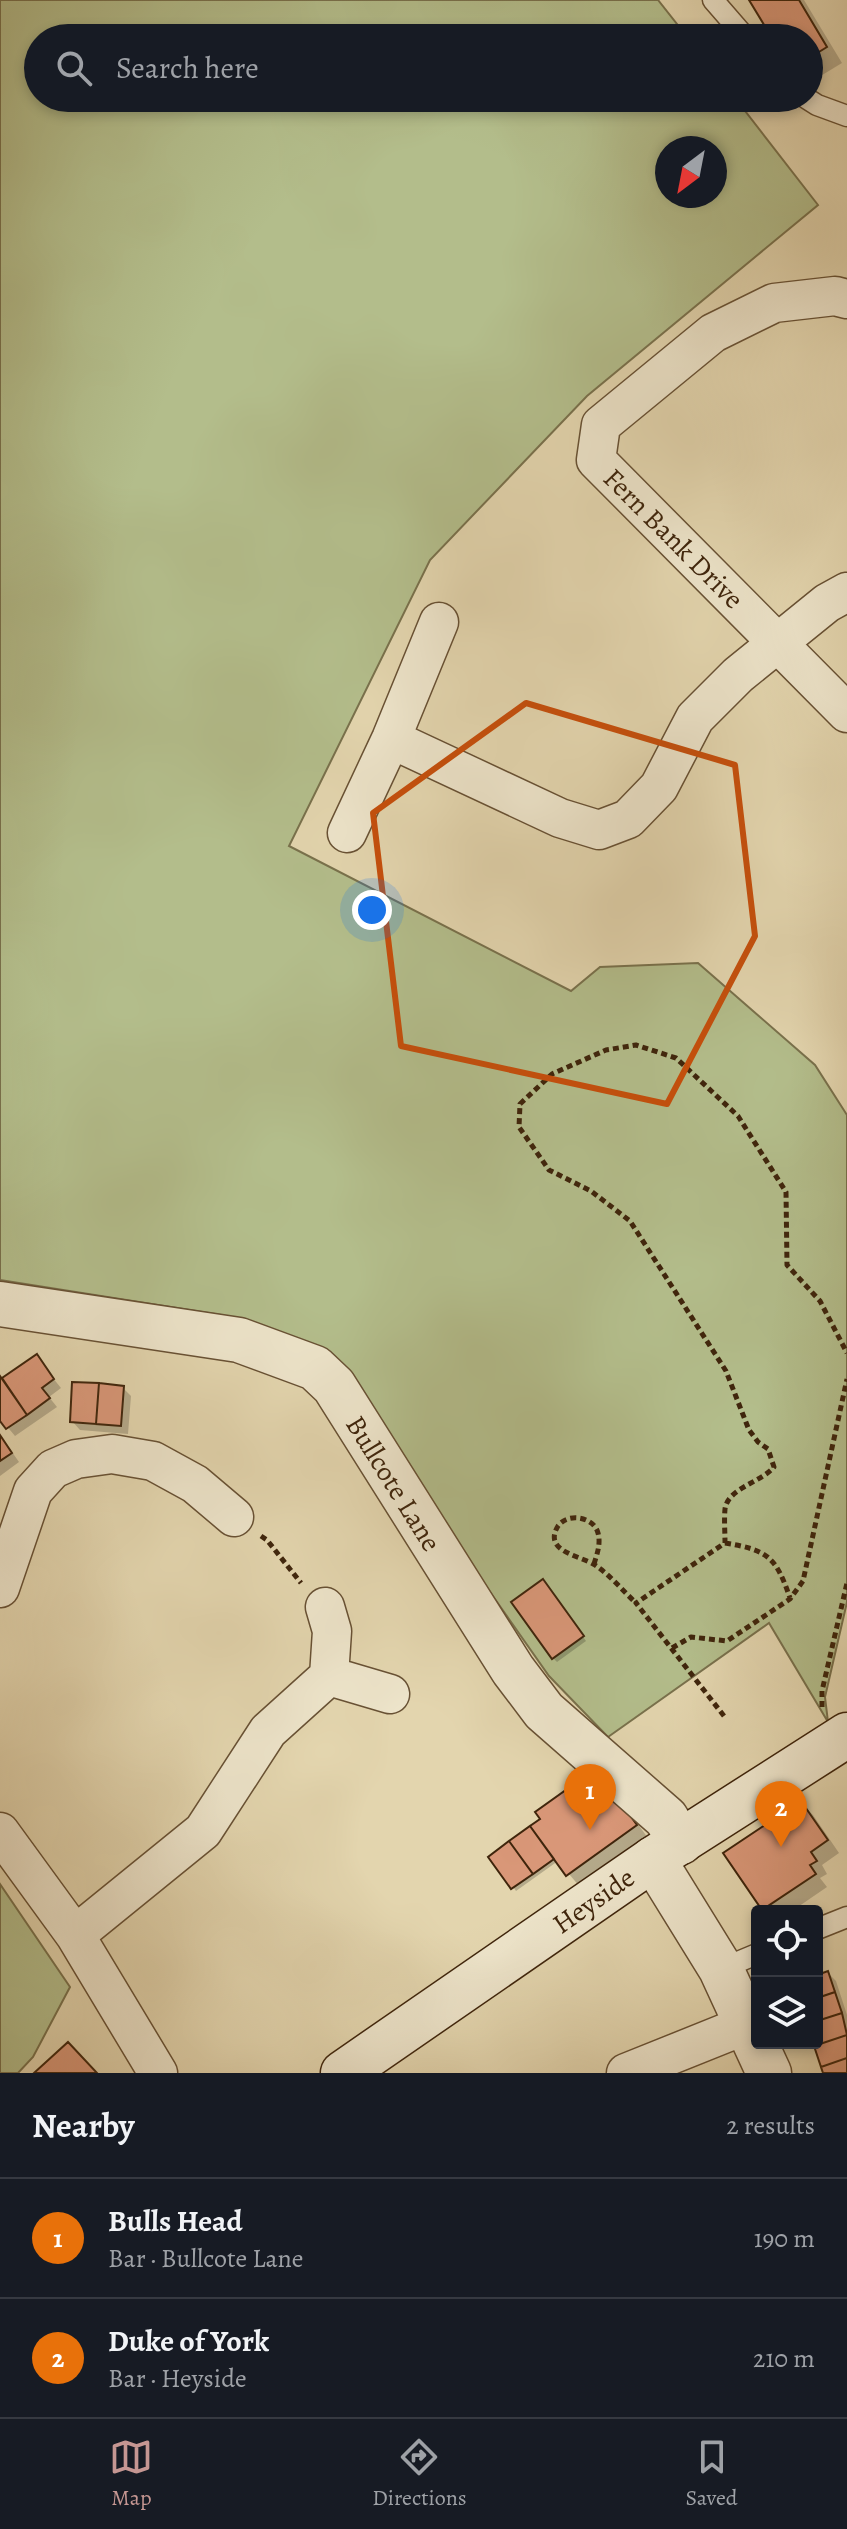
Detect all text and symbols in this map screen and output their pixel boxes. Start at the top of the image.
search box [24,24,823,112]
icon: search [52,46,96,90]
text: Search here [116,48,259,88]
north arrow [655,136,727,208]
street label: Fern Bank Drive [595,460,752,617]
your location [352,890,392,930]
street label: Bullcote Lane [336,1408,450,1559]
pin: 1 [564,1764,616,1830]
pin: 2 [755,1781,807,1847]
street label: Heyside [545,1859,642,1943]
map controls [751,1905,823,2049]
button: locate [751,1905,823,1977]
button: layers [751,1977,823,2049]
text: Nearby [32,2102,135,2149]
text: 2 results [726,2108,815,2143]
text: Bulls Head [108,2201,243,2241]
text: 1 [53,2221,63,2256]
text: 190 m [754,2221,815,2256]
text: Bar · Bullcote Lane [108,2241,303,2276]
text: Duke of York [108,2321,269,2361]
text: 2 [52,2341,64,2376]
text: 210 m [753,2341,815,2376]
text: Bar · Heyside [108,2361,247,2396]
tab: Map [109,2435,153,2513]
tab: Directions [372,2435,467,2513]
tab: Saved [685,2435,738,2513]

